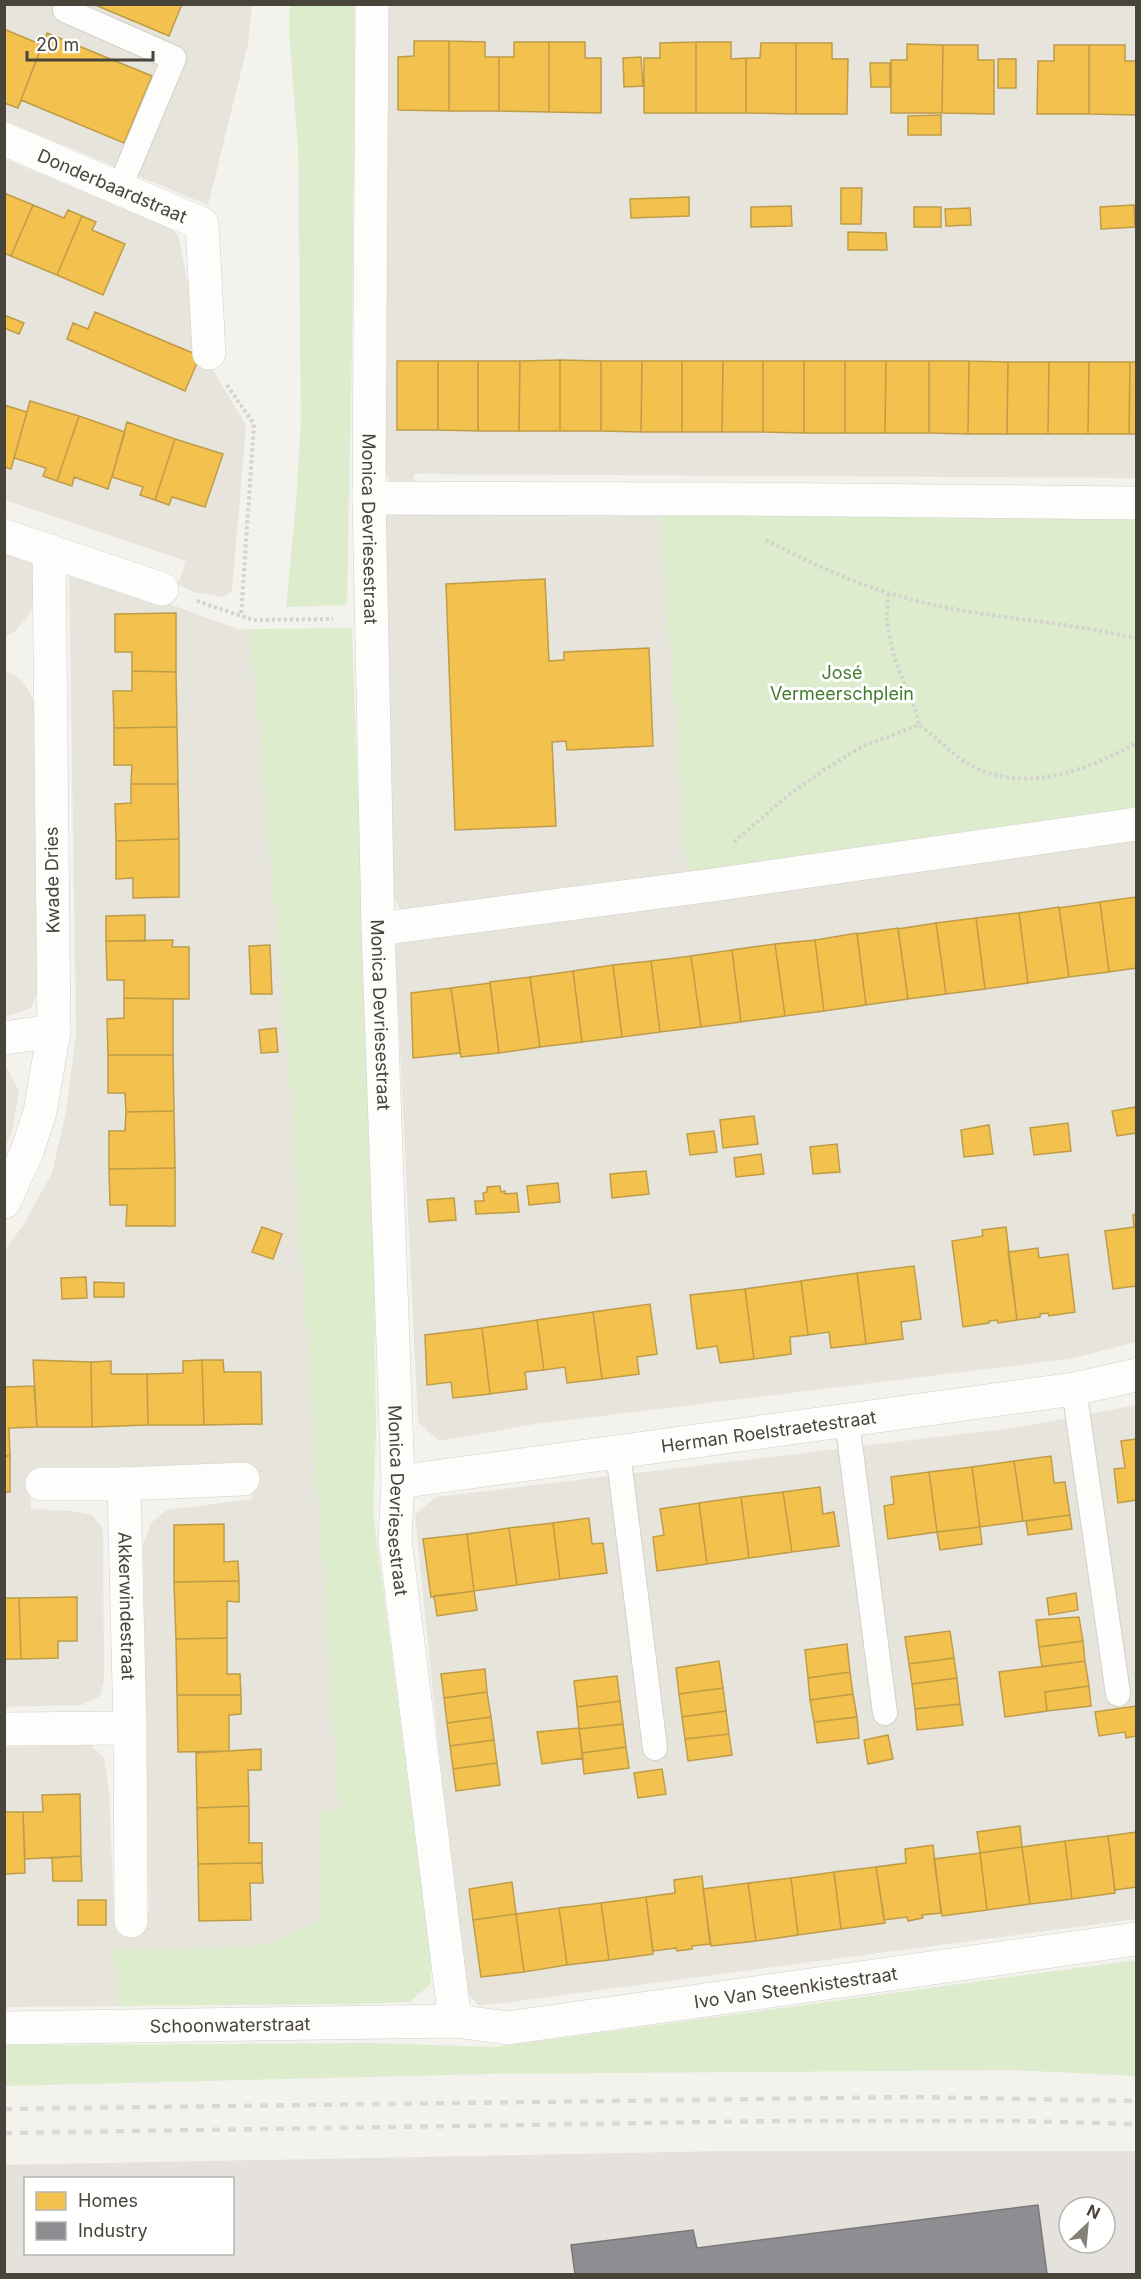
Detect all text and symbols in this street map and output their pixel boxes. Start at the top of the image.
scale bar [27,24,153,62]
text: 20 m [36,34,79,55]
street label: Donderbaardstraat [35,144,190,227]
street label: Monica Devriesestraat [358,433,382,625]
park label: José Vermeerschplein [770,662,914,704]
street label: Kwade Dries [41,826,63,934]
street label: Monica Devriesestraat [367,919,395,1111]
street label: Monica Devriesestraat [384,1405,412,1597]
street label: Herman Roelstraetestraat [660,1406,877,1456]
street label: Akkerwindestraat [115,1531,139,1681]
street label: Ivo Van Steenkistestraat [693,1962,899,2012]
street label: Schoonwaterstraat [149,2013,311,2036]
legend [24,2177,234,2255]
text: Homes [78,2190,138,2211]
north arrow [1057,2195,1117,2255]
text: N [1084,2200,1103,2223]
text: Industry [78,2220,148,2241]

